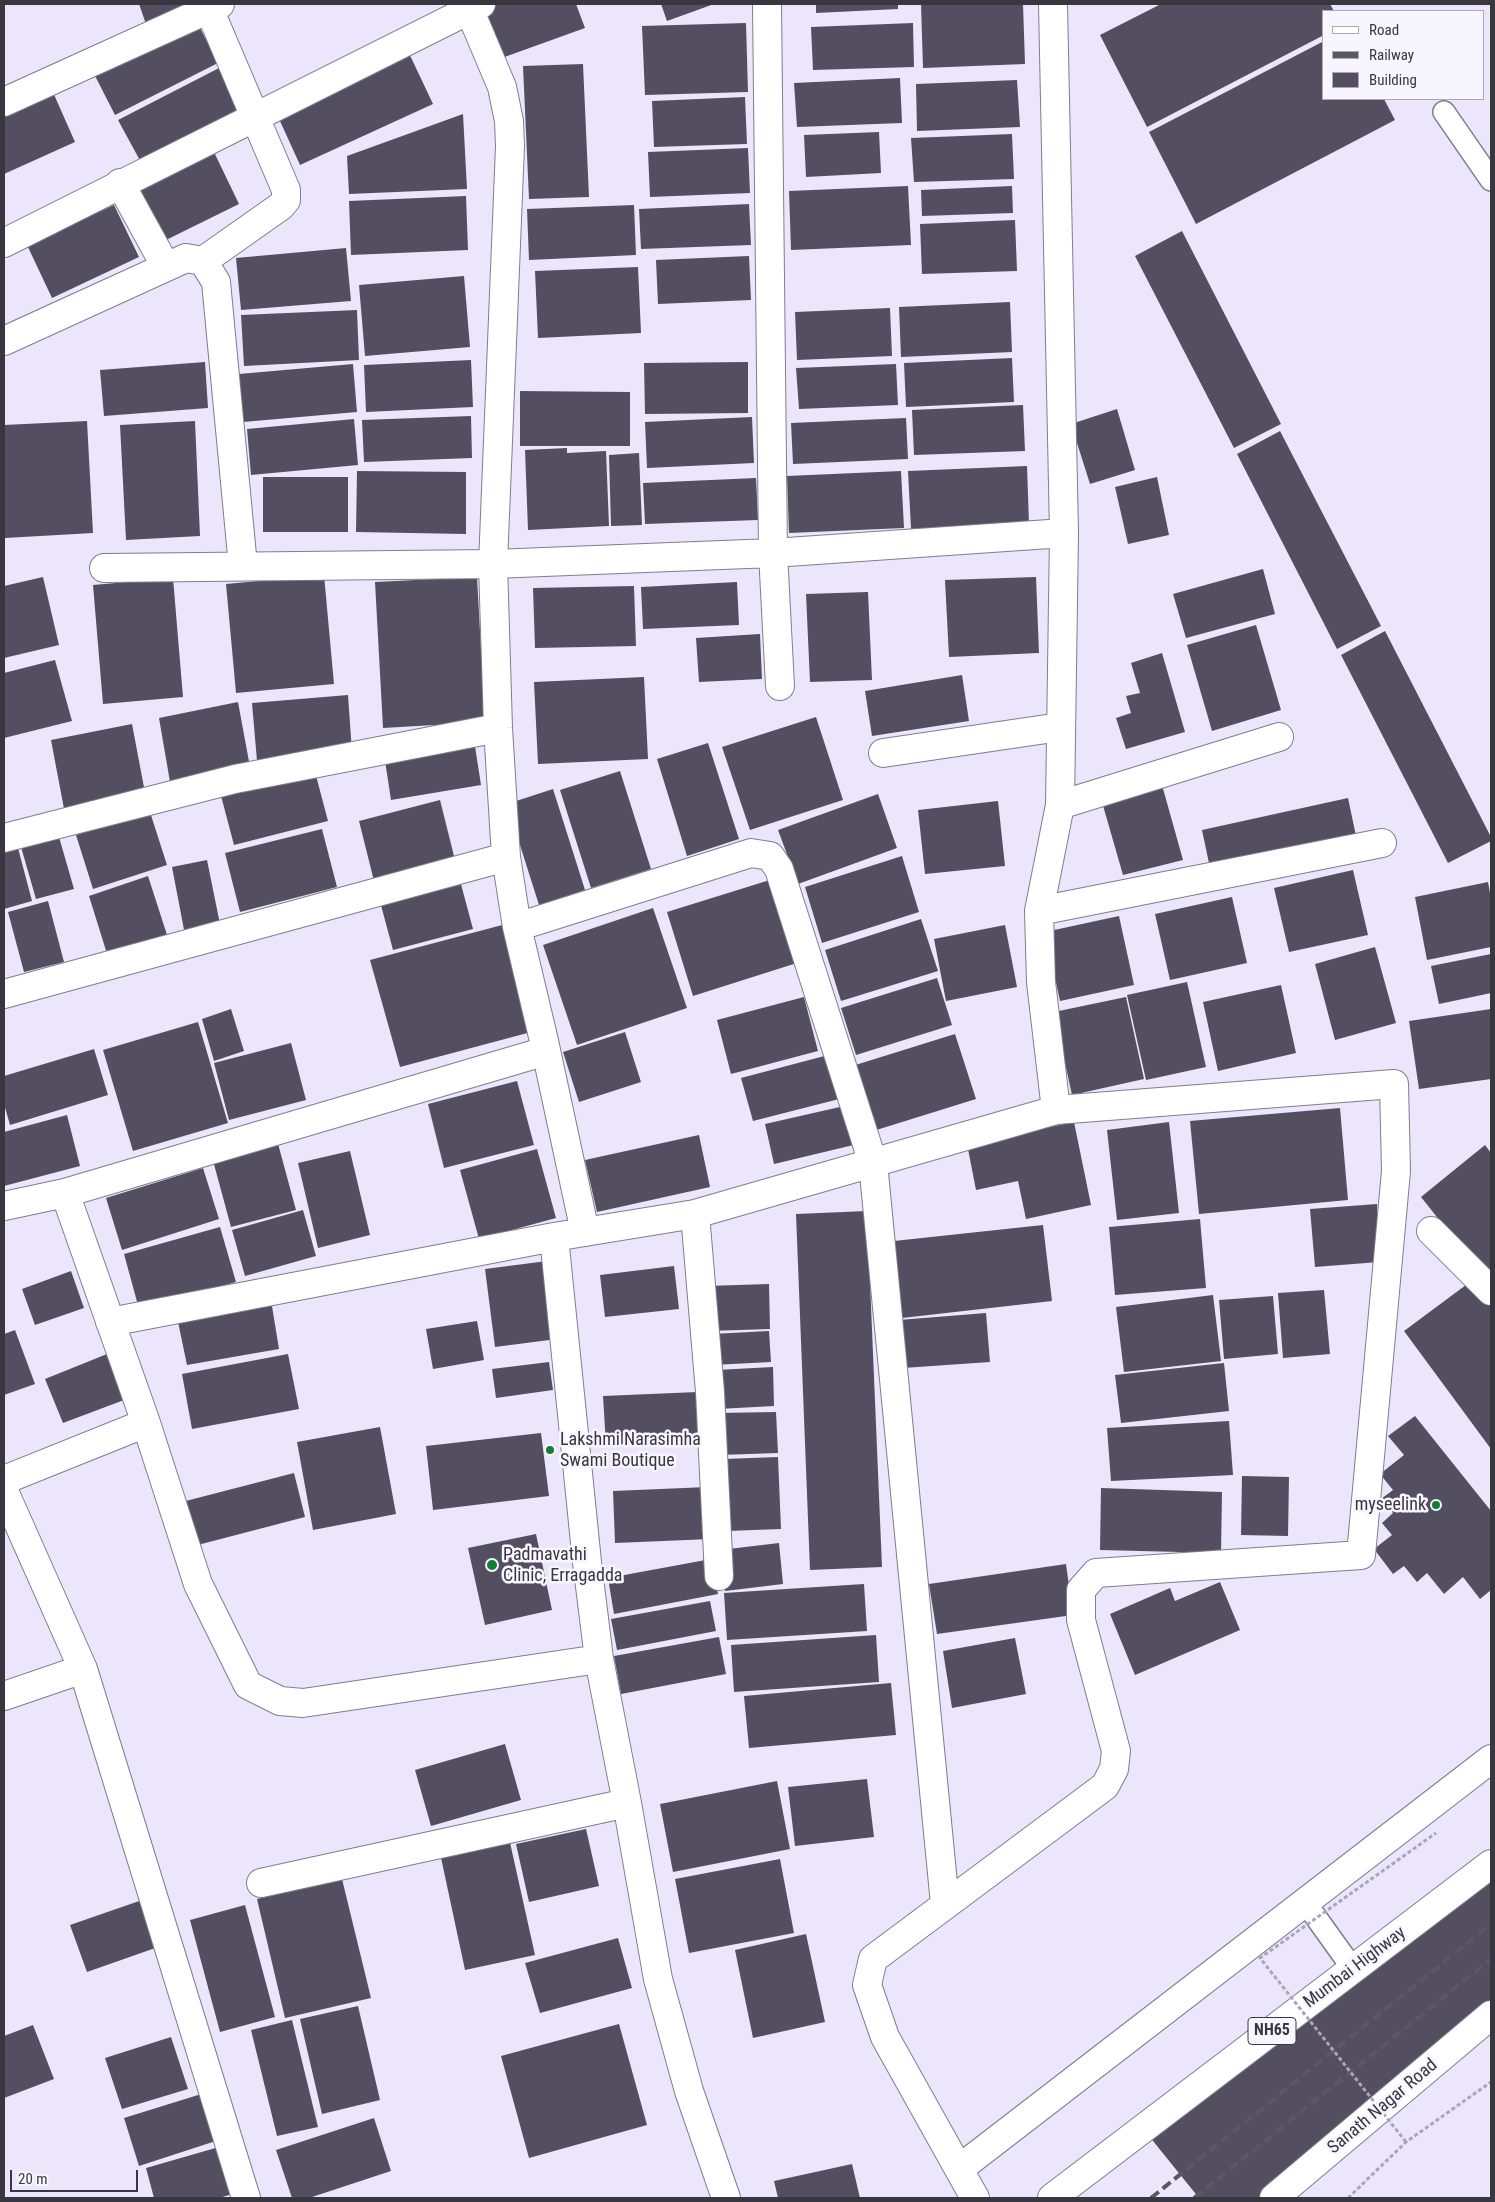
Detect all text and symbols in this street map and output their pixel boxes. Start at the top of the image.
legend [1322,10,1485,100]
text: Road [1369,21,1399,39]
text: Railway [1369,46,1414,64]
text: Building [1369,71,1417,89]
place label: Lakshmi Narasimha Swami Boutique [560,1429,701,1472]
marker: Lakshmi Narasimha Swami Boutique [544,1444,556,1456]
place label: myseelink [1355,1494,1426,1516]
marker: myseelink [1430,1499,1442,1511]
place label: Padmavathi Clinic, Erragadda [503,1544,622,1586]
marker: Padmavathi Clinic, Erragadda [485,1558,499,1572]
street label: Mumbai Highway [1300,1923,1410,2013]
road number: NH65 [1248,2018,1296,2044]
street label: Sanath Nagar Road [1324,2055,1442,2159]
scale bar [12,2160,140,2192]
text: 20 m [18,2170,48,2188]

